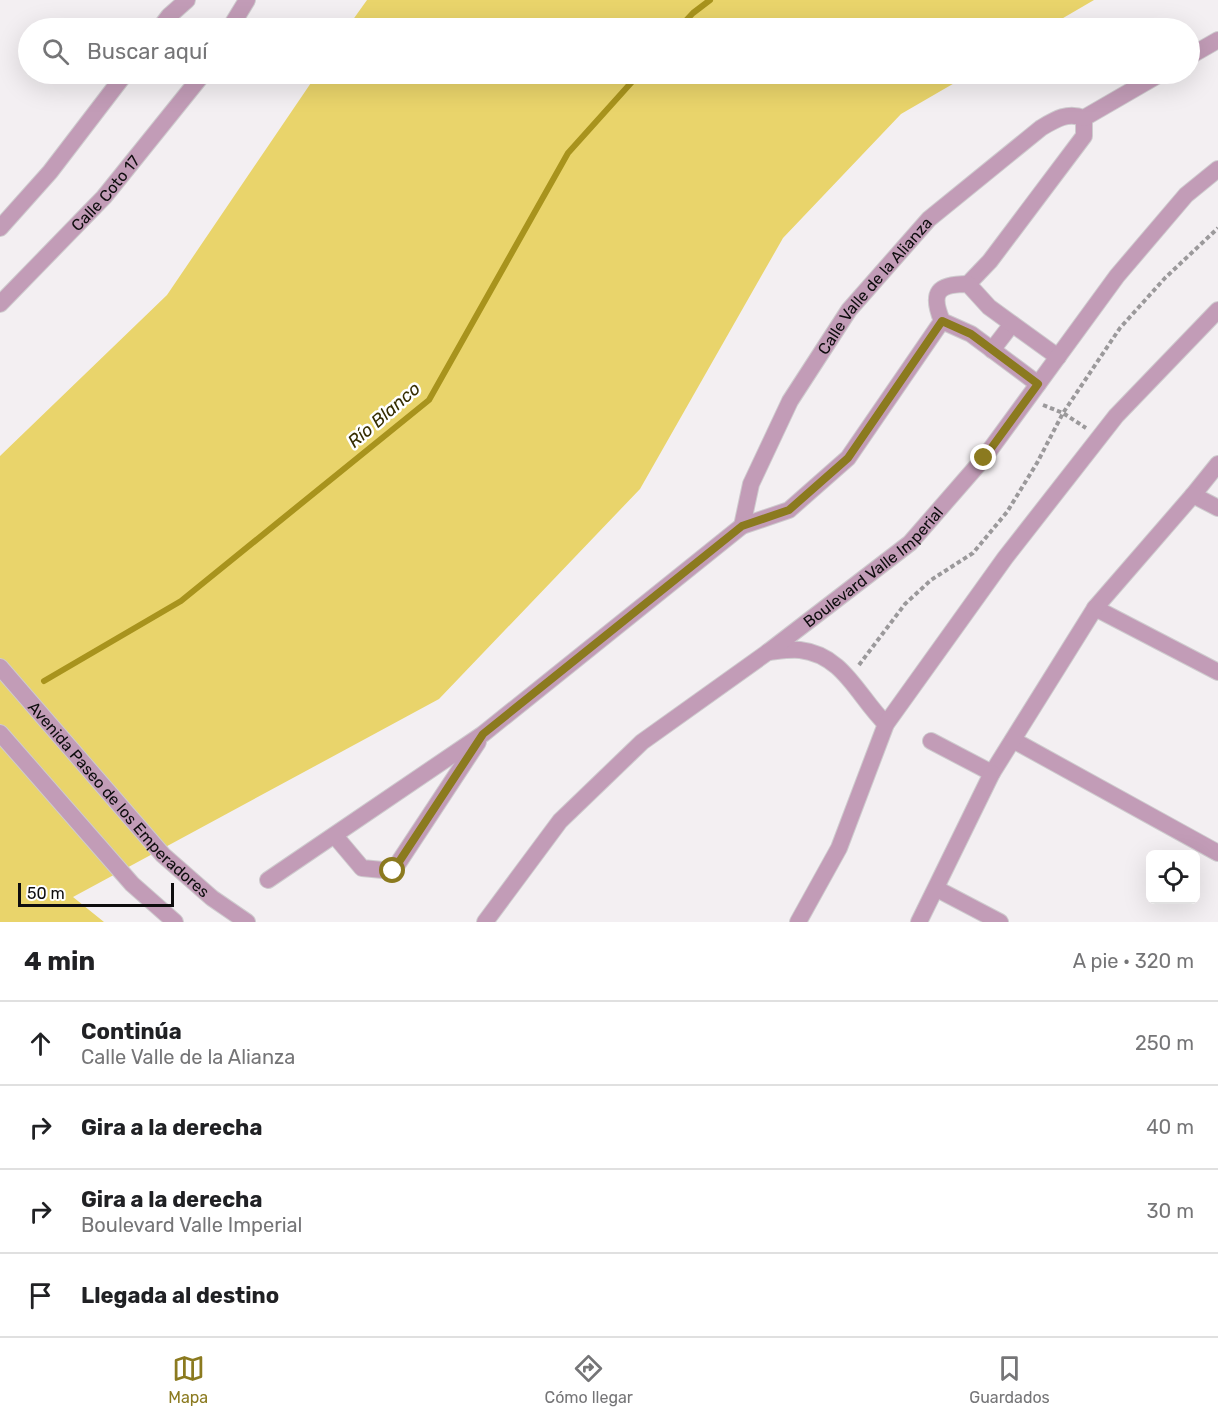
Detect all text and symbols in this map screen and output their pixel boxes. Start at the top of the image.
search box [18,18,1200,84]
icon: search [39,35,72,68]
text: Buscar aquí [87,38,208,65]
street label: Calle Coto 17 [67,152,144,235]
street label: Calle Valle de la Alianza [814,213,936,358]
water label: Río Blanco [343,377,425,453]
route end [970,444,996,470]
street label: Boulevard Valle Imperial [800,503,947,631]
street label: Avenida Paseo de los Emperadores [24,698,213,901]
map controls [1146,850,1200,904]
button: locate [1146,850,1200,904]
route start [379,857,405,883]
scale bar [18,880,174,908]
text: 50 m [27,884,65,903]
text: 4 min [24,946,95,977]
text: A pie · 320 m [1073,949,1194,973]
text: Continúa [81,1018,182,1045]
icon: ahead [24,1027,57,1060]
text: 250 m [1135,1031,1194,1055]
text: Calle Valle de la Alianza [81,1045,295,1069]
icon: right [24,1111,57,1144]
text: Gira a la derecha [81,1114,262,1141]
text: 40 m [1146,1115,1194,1139]
text: Gira a la derecha [81,1186,262,1213]
icon: right [24,1195,57,1228]
text: 30 m [1147,1199,1194,1223]
text: Boulevard Valle Imperial [81,1213,302,1237]
icon: arrive [24,1279,57,1312]
text: Llegada al destino [81,1282,279,1309]
tab: Mapa [168,1352,208,1407]
tab: Cómo llegar [545,1352,633,1407]
tab: Guardados [969,1352,1050,1407]

